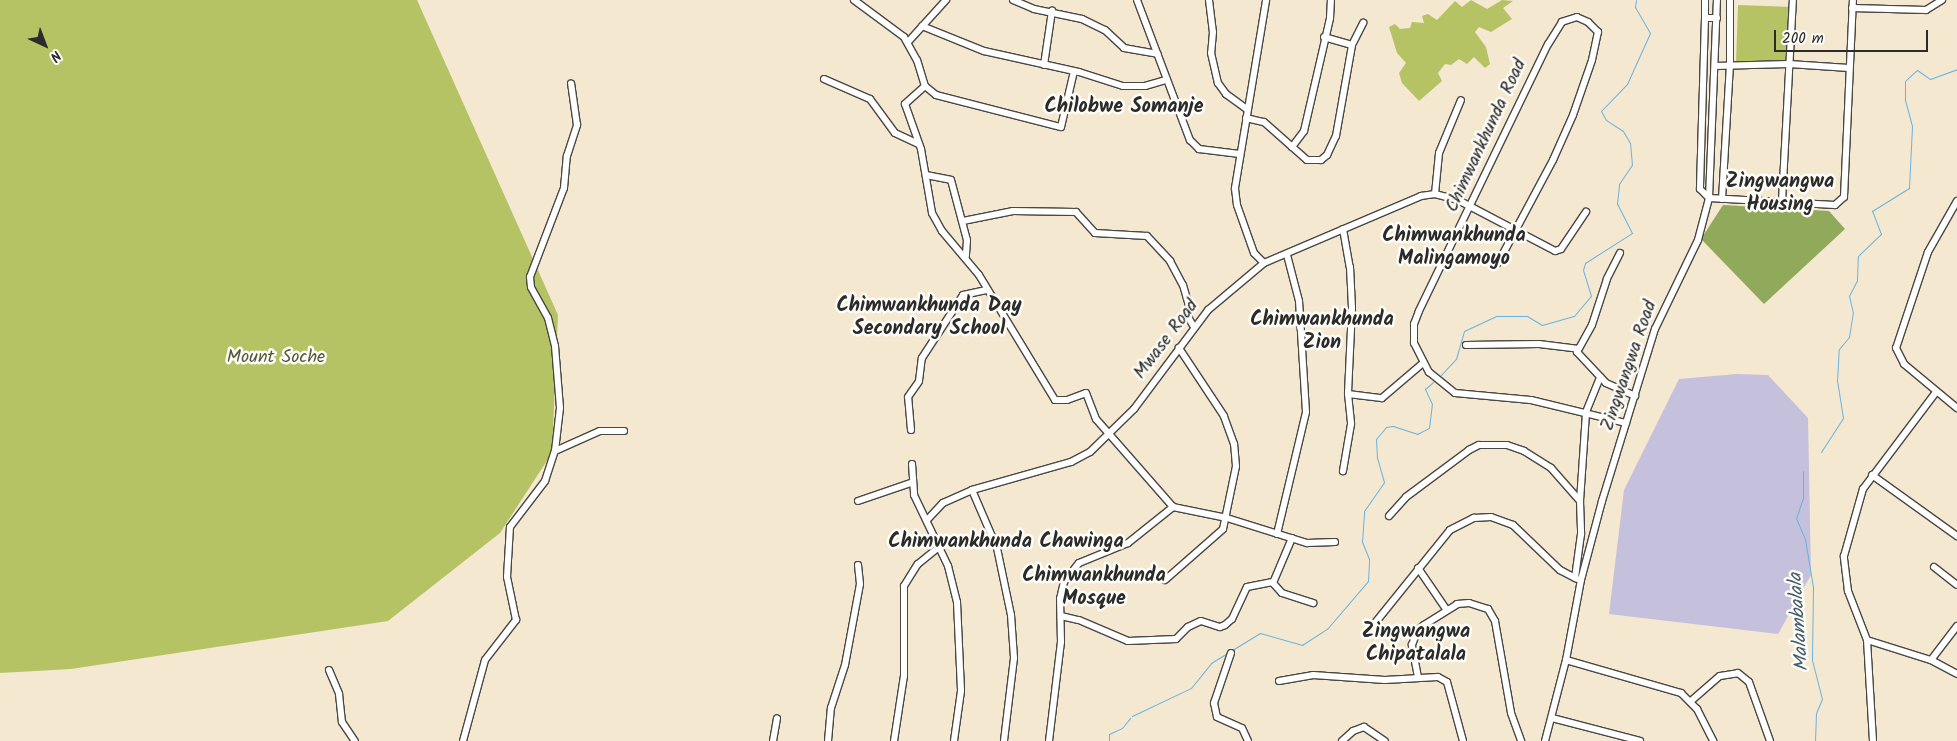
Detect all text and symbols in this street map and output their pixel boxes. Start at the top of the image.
north arrow [20,20,70,70]
scale bar [1777,20,1931,52]
text: 200 m [1782,27,1824,51]
text: N [44,45,66,67]
street label: Chimwankhunda Road [1442,56,1532,216]
district label: Chilobwe Somanje [1044,95,1204,119]
district label: Zingwangwa Housing [1726,170,1834,217]
district label: Chimwankhunda Malingamoyo [1382,225,1526,272]
district label: Chimwankhunda Day Secondary School [836,295,1022,342]
street label: Mwase Road [1130,296,1204,384]
street label: Zingwangwa Road [1598,298,1662,434]
district label: Chimwankhunda Zion [1250,308,1394,355]
park label: Mount Soche [227,347,325,369]
district label: Chimwankhunda Chawinga [888,530,1124,554]
district label: Chimwankhunda Mosque [1022,565,1166,612]
water label: Malambalala [1785,572,1815,672]
district label: Zingwangwa Chipatalala [1362,621,1470,668]

